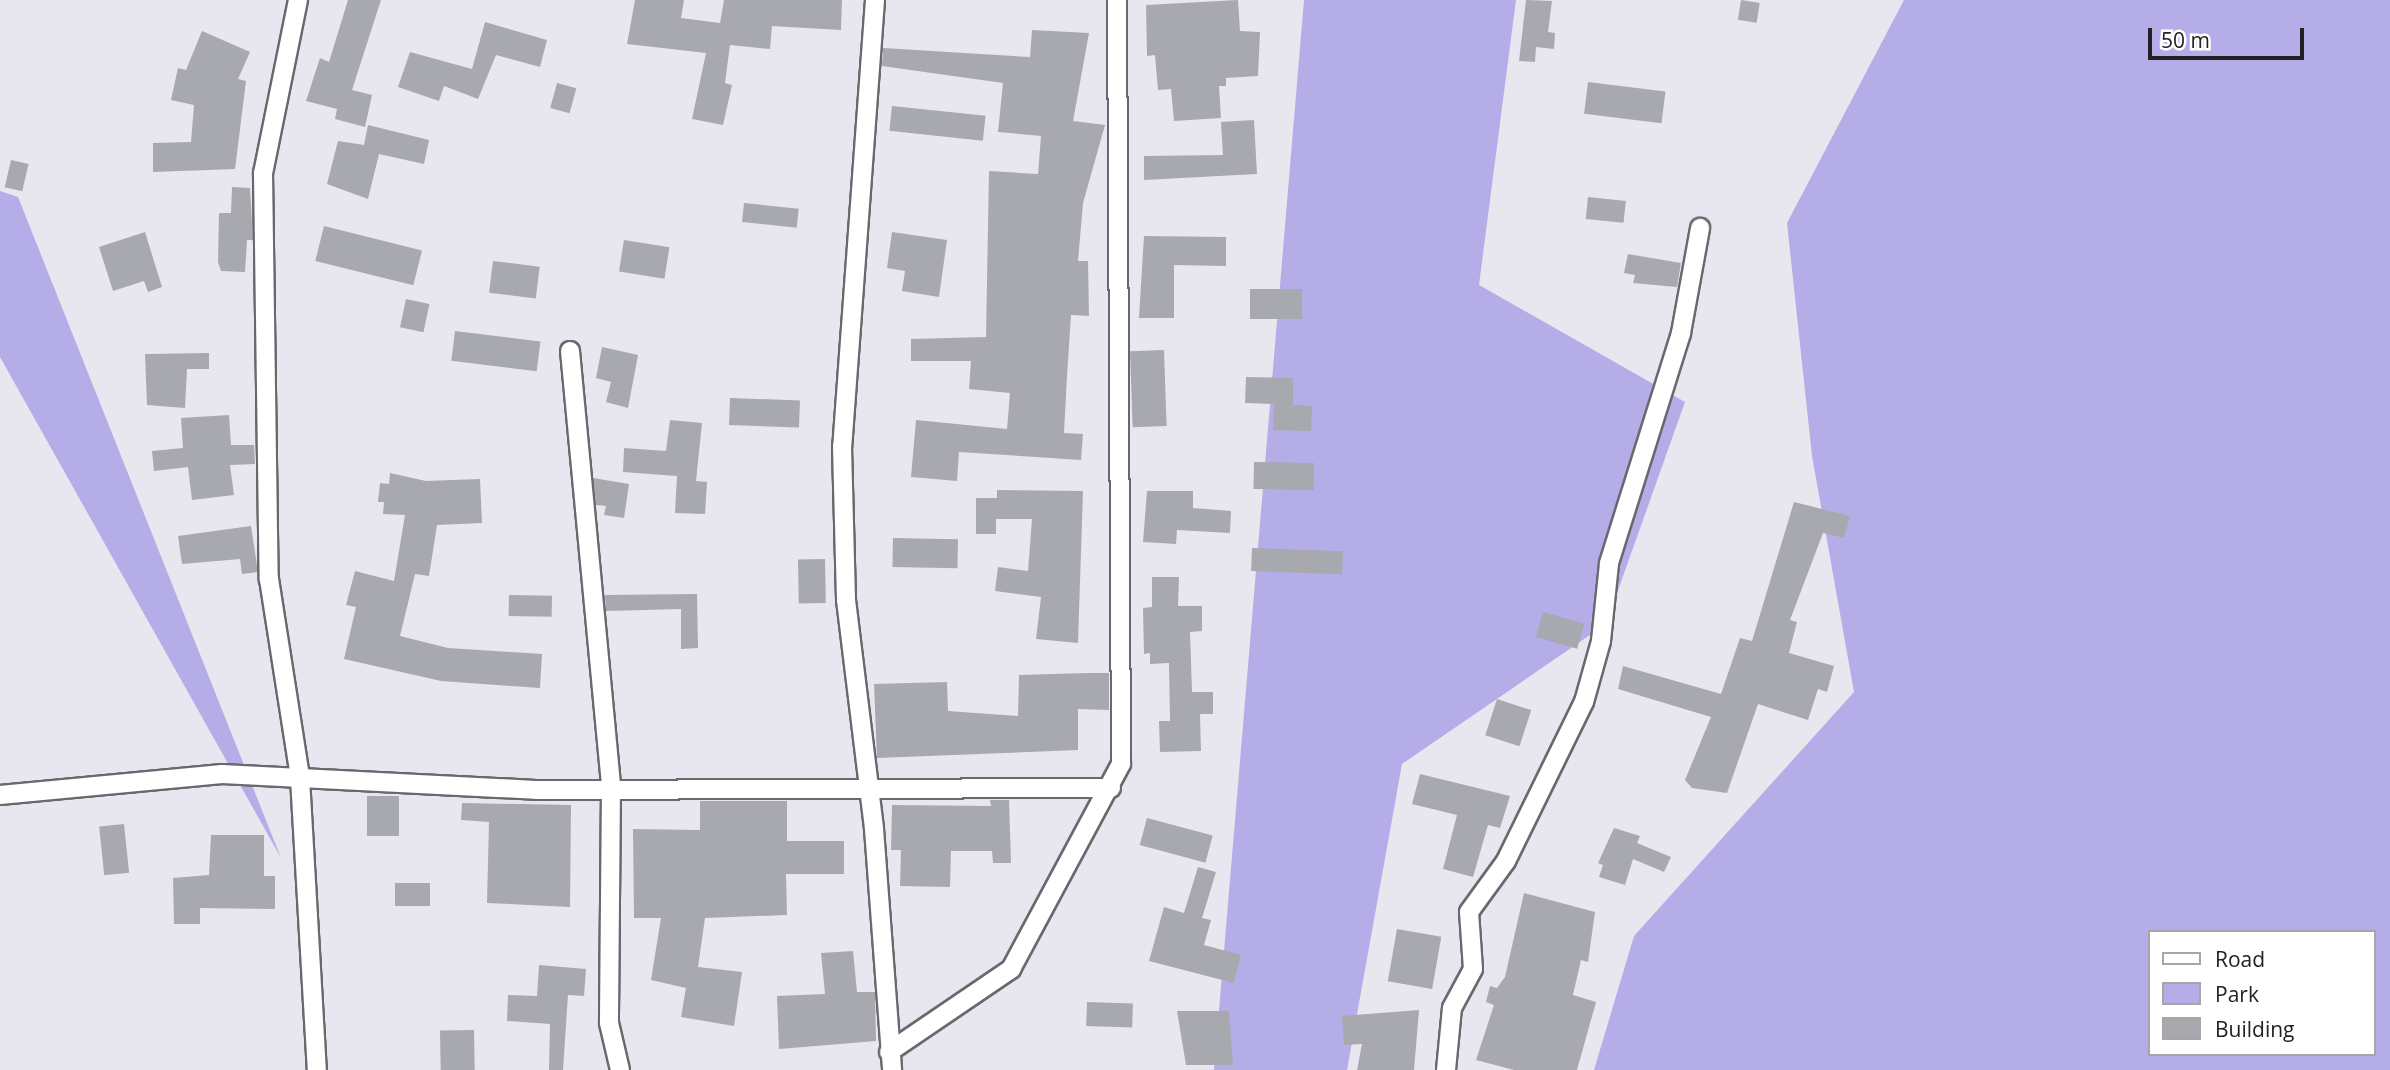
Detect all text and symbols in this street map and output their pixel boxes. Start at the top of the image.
scale bar [2152,14,2308,58]
text: 50 m [2161,26,2210,54]
legend [2148,930,2376,1056]
text: Road [2215,945,2265,973]
text: Park [2215,980,2259,1008]
text: Building [2215,1015,2294,1043]

